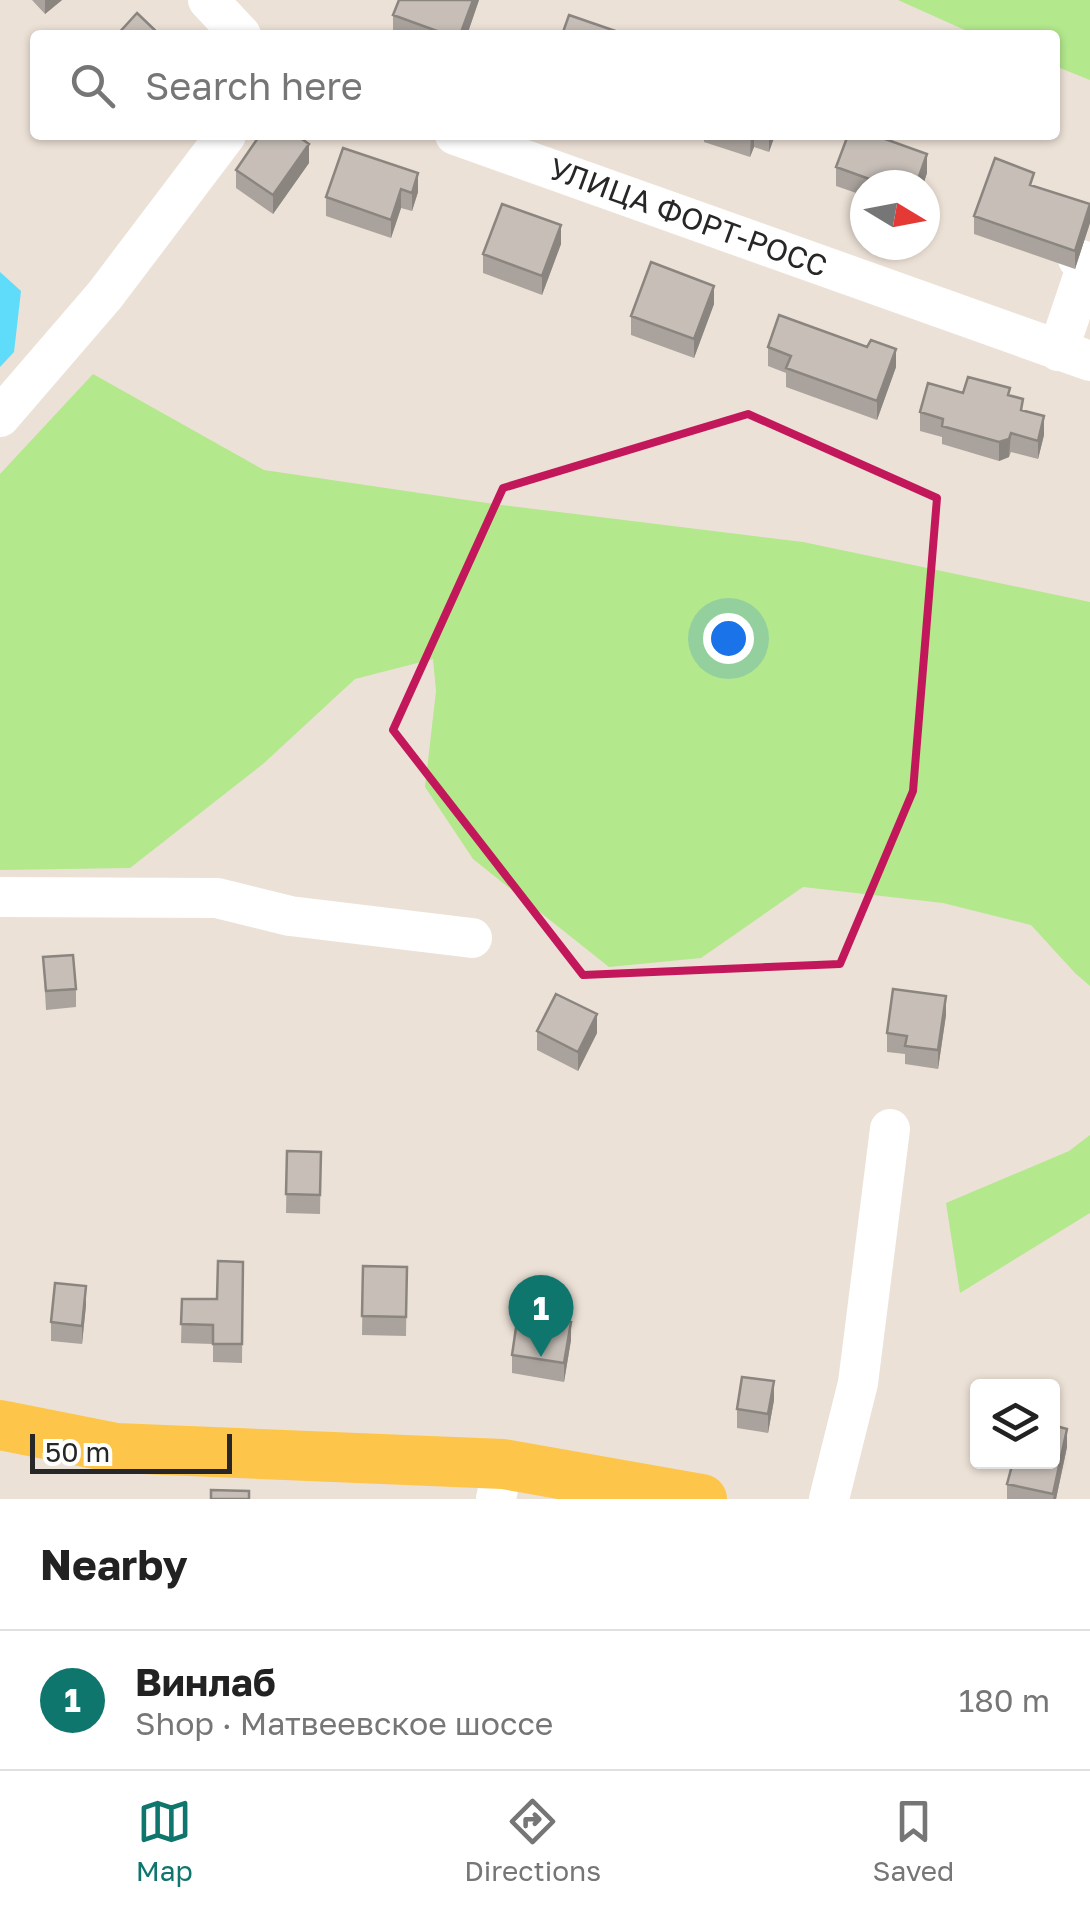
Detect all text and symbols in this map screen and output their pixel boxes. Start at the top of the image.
search box [30,30,1060,140]
icon: search [65,58,120,113]
text: Search here [145,63,363,108]
street label: УЛИЦА ФОРТ-РОСС [544,150,832,284]
north arrow [850,170,940,260]
your location [703,613,754,664]
pin: 1 [508,1274,574,1357]
map controls [970,1379,1060,1469]
button: layers [970,1379,1060,1469]
scale bar [30,1429,232,1474]
text: 50 m [45,1435,110,1468]
text: Nearby [40,1539,188,1589]
text: Винлаб [135,1659,276,1704]
text: 1 [64,1681,81,1719]
text: 180 m [959,1681,1050,1719]
text: Shop · Матвеевское шоссе [135,1704,553,1742]
tab: Map [136,1794,193,1887]
tab: Directions [464,1794,601,1887]
tab: Saved [872,1794,954,1887]

